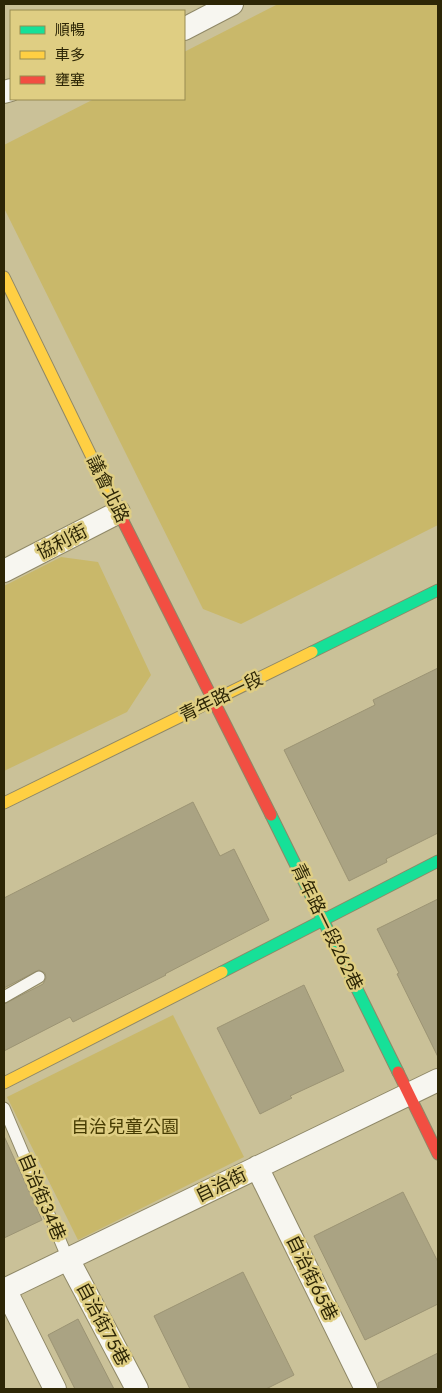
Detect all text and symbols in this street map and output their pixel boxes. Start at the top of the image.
legend [10,10,185,100]
text: 順暢 [55,19,85,41]
text: 車多 [55,44,85,66]
text: 壅塞 [55,69,85,91]
street label: 議會北路 [81,451,135,527]
street label: 協利街 [32,518,92,566]
street label: 青年路一段 [175,666,267,728]
street label: 青年路一段262巷 [285,859,369,995]
park label: 自治兒童公園 [71,1114,179,1140]
street label: 自治街34巷 [12,1149,72,1245]
street label: 自治街 [191,1161,251,1209]
street label: 自治街65巷 [280,1231,344,1325]
street label: 自治街75巷 [70,1277,136,1371]

